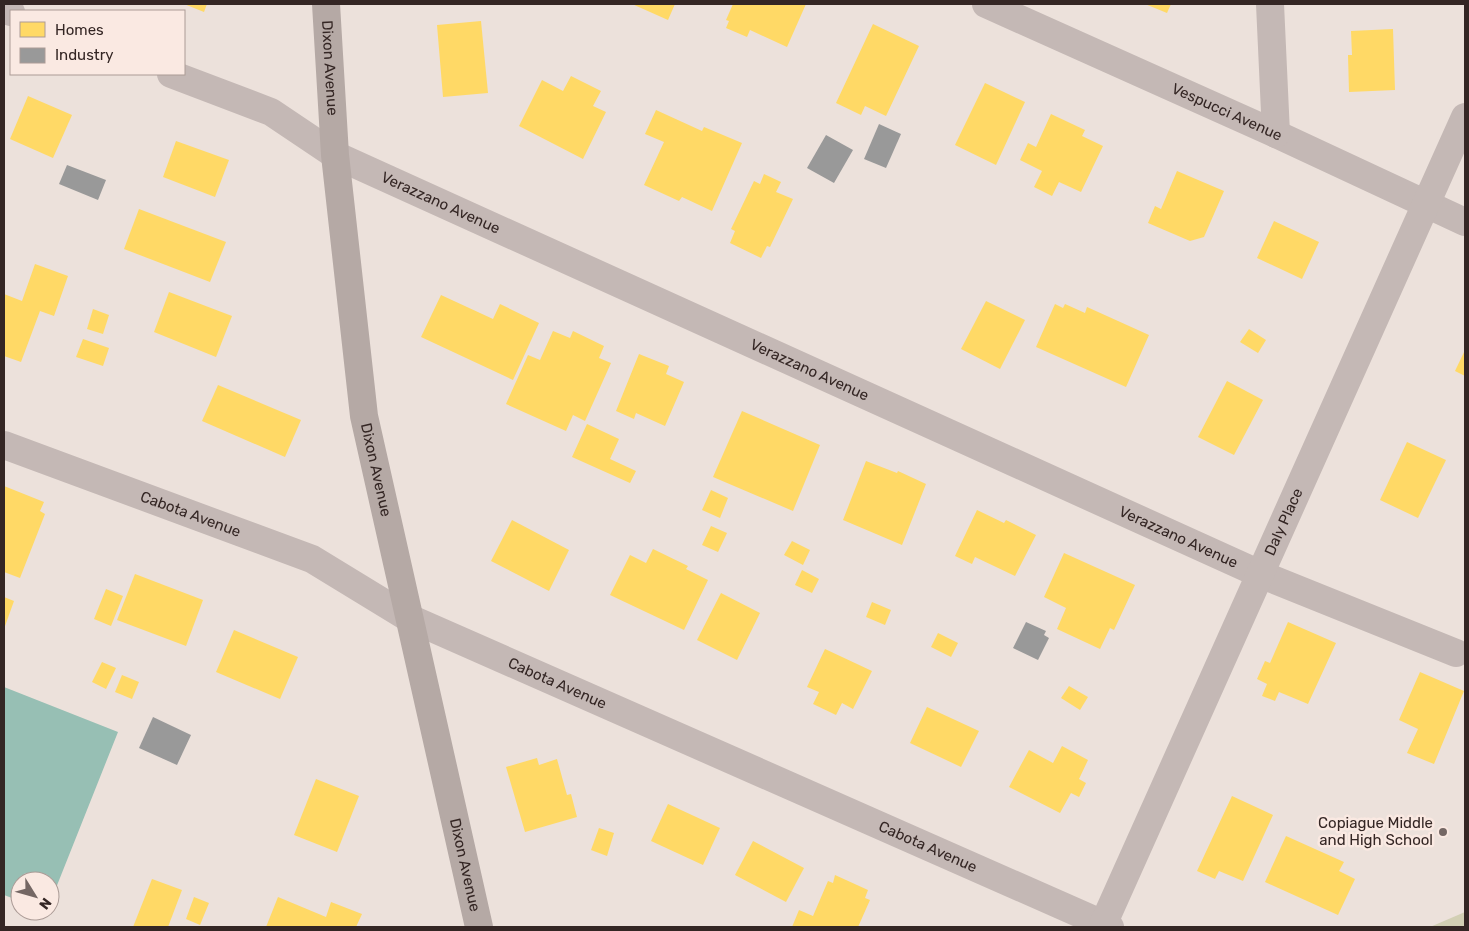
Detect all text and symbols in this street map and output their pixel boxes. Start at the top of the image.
legend [10,10,185,75]
street label: Dixon Avenue [318,20,342,116]
text: Homes [55,21,104,39]
text: Industry [55,46,114,64]
street label: Vespucci Avenue [1169,79,1285,145]
street label: Verazzano Avenue [378,168,503,238]
street label: Verazzano Avenue [747,335,872,405]
street label: Dixon Avenue [357,421,395,518]
street label: Daly Place [1261,485,1307,558]
street label: Cabota Avenue [138,487,243,541]
street label: Verazzano Avenue [1116,502,1241,572]
street label: Cabota Avenue [505,654,609,713]
place label: Copiague Middle and High School [1318,814,1433,849]
street label: Dixon Avenue [446,816,484,913]
street label: Cabota Avenue [876,817,980,876]
marker: Copiague Middle and High School [1437,826,1449,838]
north arrow [10,871,60,921]
text: N [35,894,55,913]

